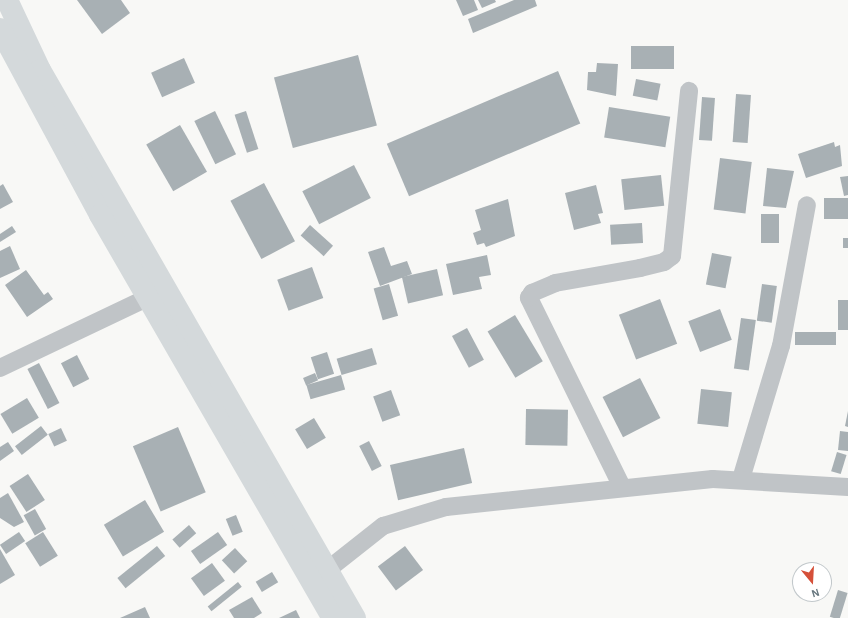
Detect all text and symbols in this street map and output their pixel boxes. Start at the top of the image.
north arrow [792,562,832,602]
text: N [810,587,821,599]

